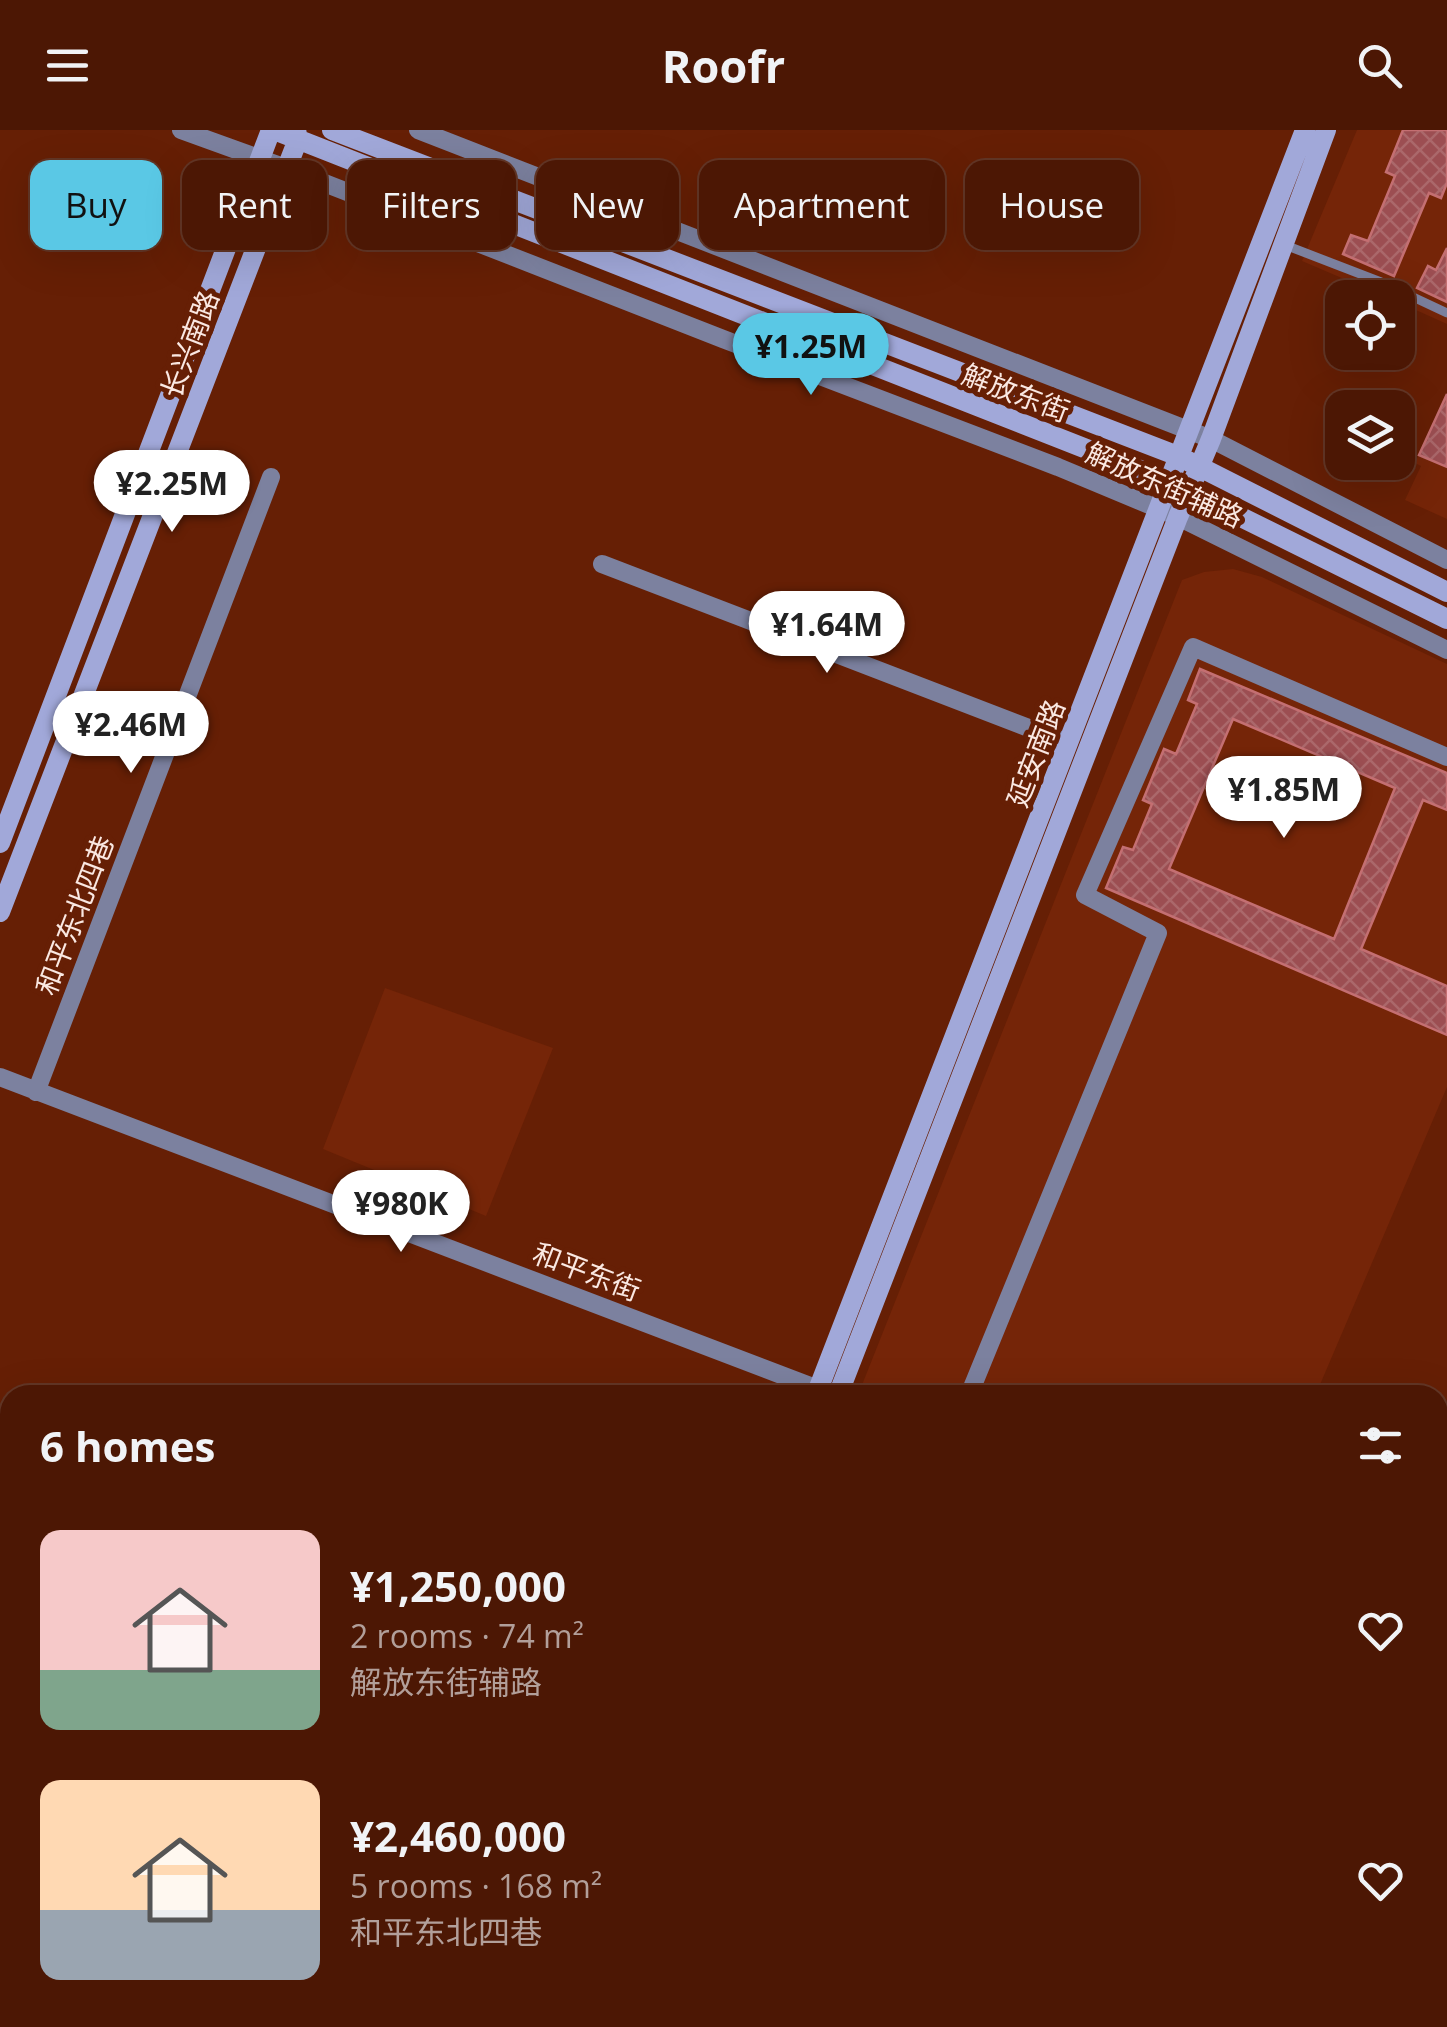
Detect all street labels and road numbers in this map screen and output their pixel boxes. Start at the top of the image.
street label: 长兴南路 [151,285,227,403]
street label: 解放东街 [957,354,1075,430]
street label: 解放东街辅路 [1081,432,1249,536]
street label: 延安南路 [997,694,1073,812]
street label: 和平东北四巷 [26,830,122,1000]
street label: 和平东街 [528,1233,646,1309]

